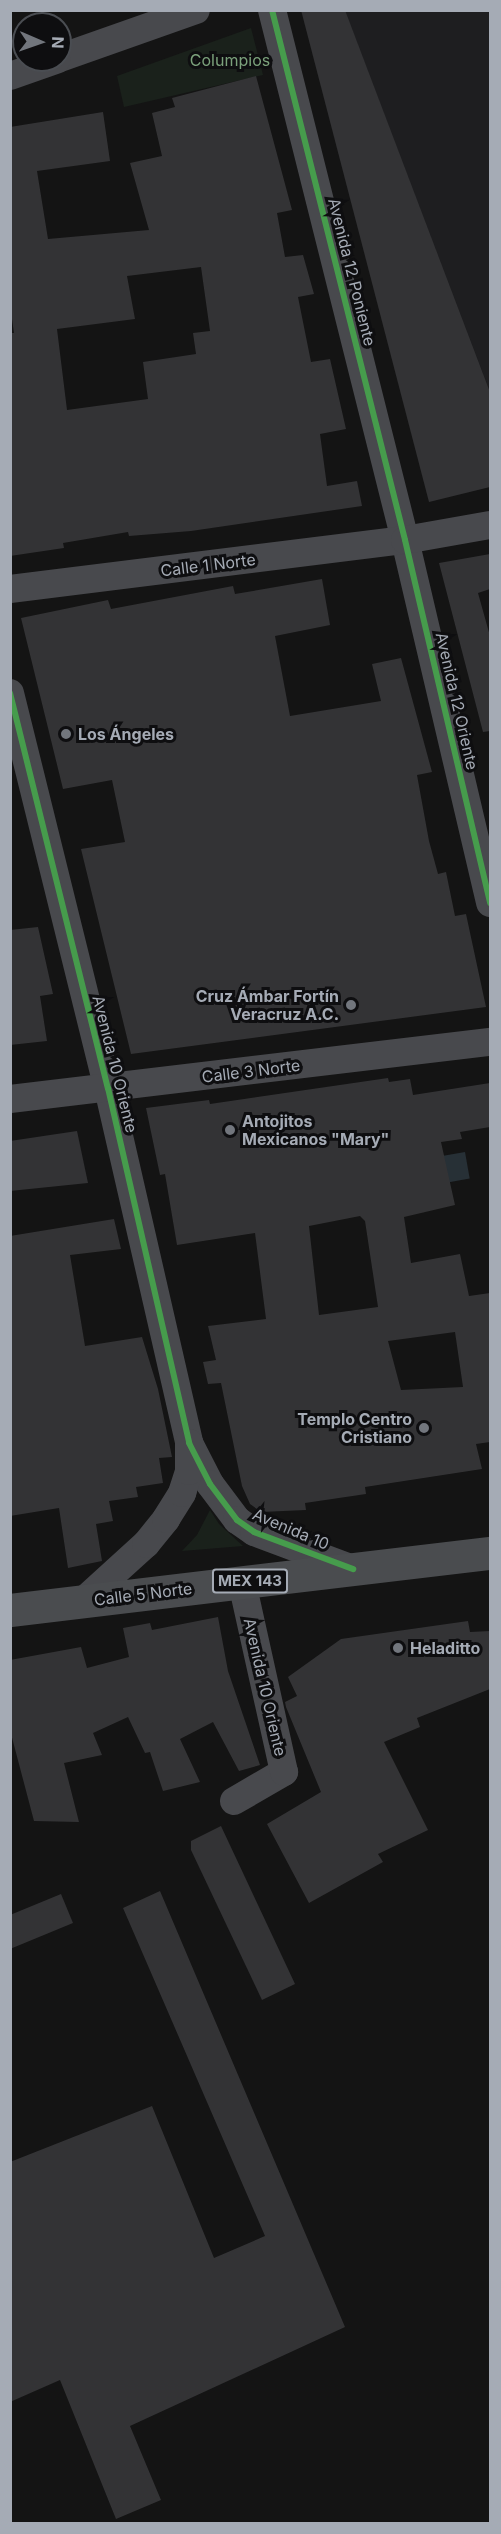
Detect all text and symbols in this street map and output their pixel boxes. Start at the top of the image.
north arrow [12,12,72,72]
text: N [48,36,68,49]
park label: Columpios [190,50,270,70]
street label: Avenida 12 Poniente [324,196,380,348]
street label: Calle 1 Norte [159,550,257,580]
street label: Avenida 12 Oriente [432,630,482,772]
place label: Los Ángeles [78,724,174,744]
marker: Los Ángeles [59,727,73,741]
place label: Cruz Ámbar Fortín Veracruz A.C. [196,986,339,1024]
street label: Avenida 10 Oriente [89,993,141,1135]
marker: Cruz Ámbar Fortín Veracruz A.C. [344,998,358,1012]
street label: Calle 3 Norte [201,1055,301,1087]
place label: Antojitos Mexicanos "Mary" [242,1111,389,1149]
marker: Antojitos Mexicanos "Mary" [223,1123,237,1137]
place label: Templo Centro Cristiano [297,1409,412,1447]
marker: Templo Centro Cristiano [417,1421,431,1435]
street label: Avenida 10 [250,1504,332,1554]
road number: MEX 143 [211,1569,289,1593]
street label: Calle 5 Norte [93,1578,193,1610]
street label: Avenida 10 Oriente [240,1616,290,1758]
place label: Heladitto [410,1638,480,1658]
marker: Heladitto [391,1641,405,1655]

